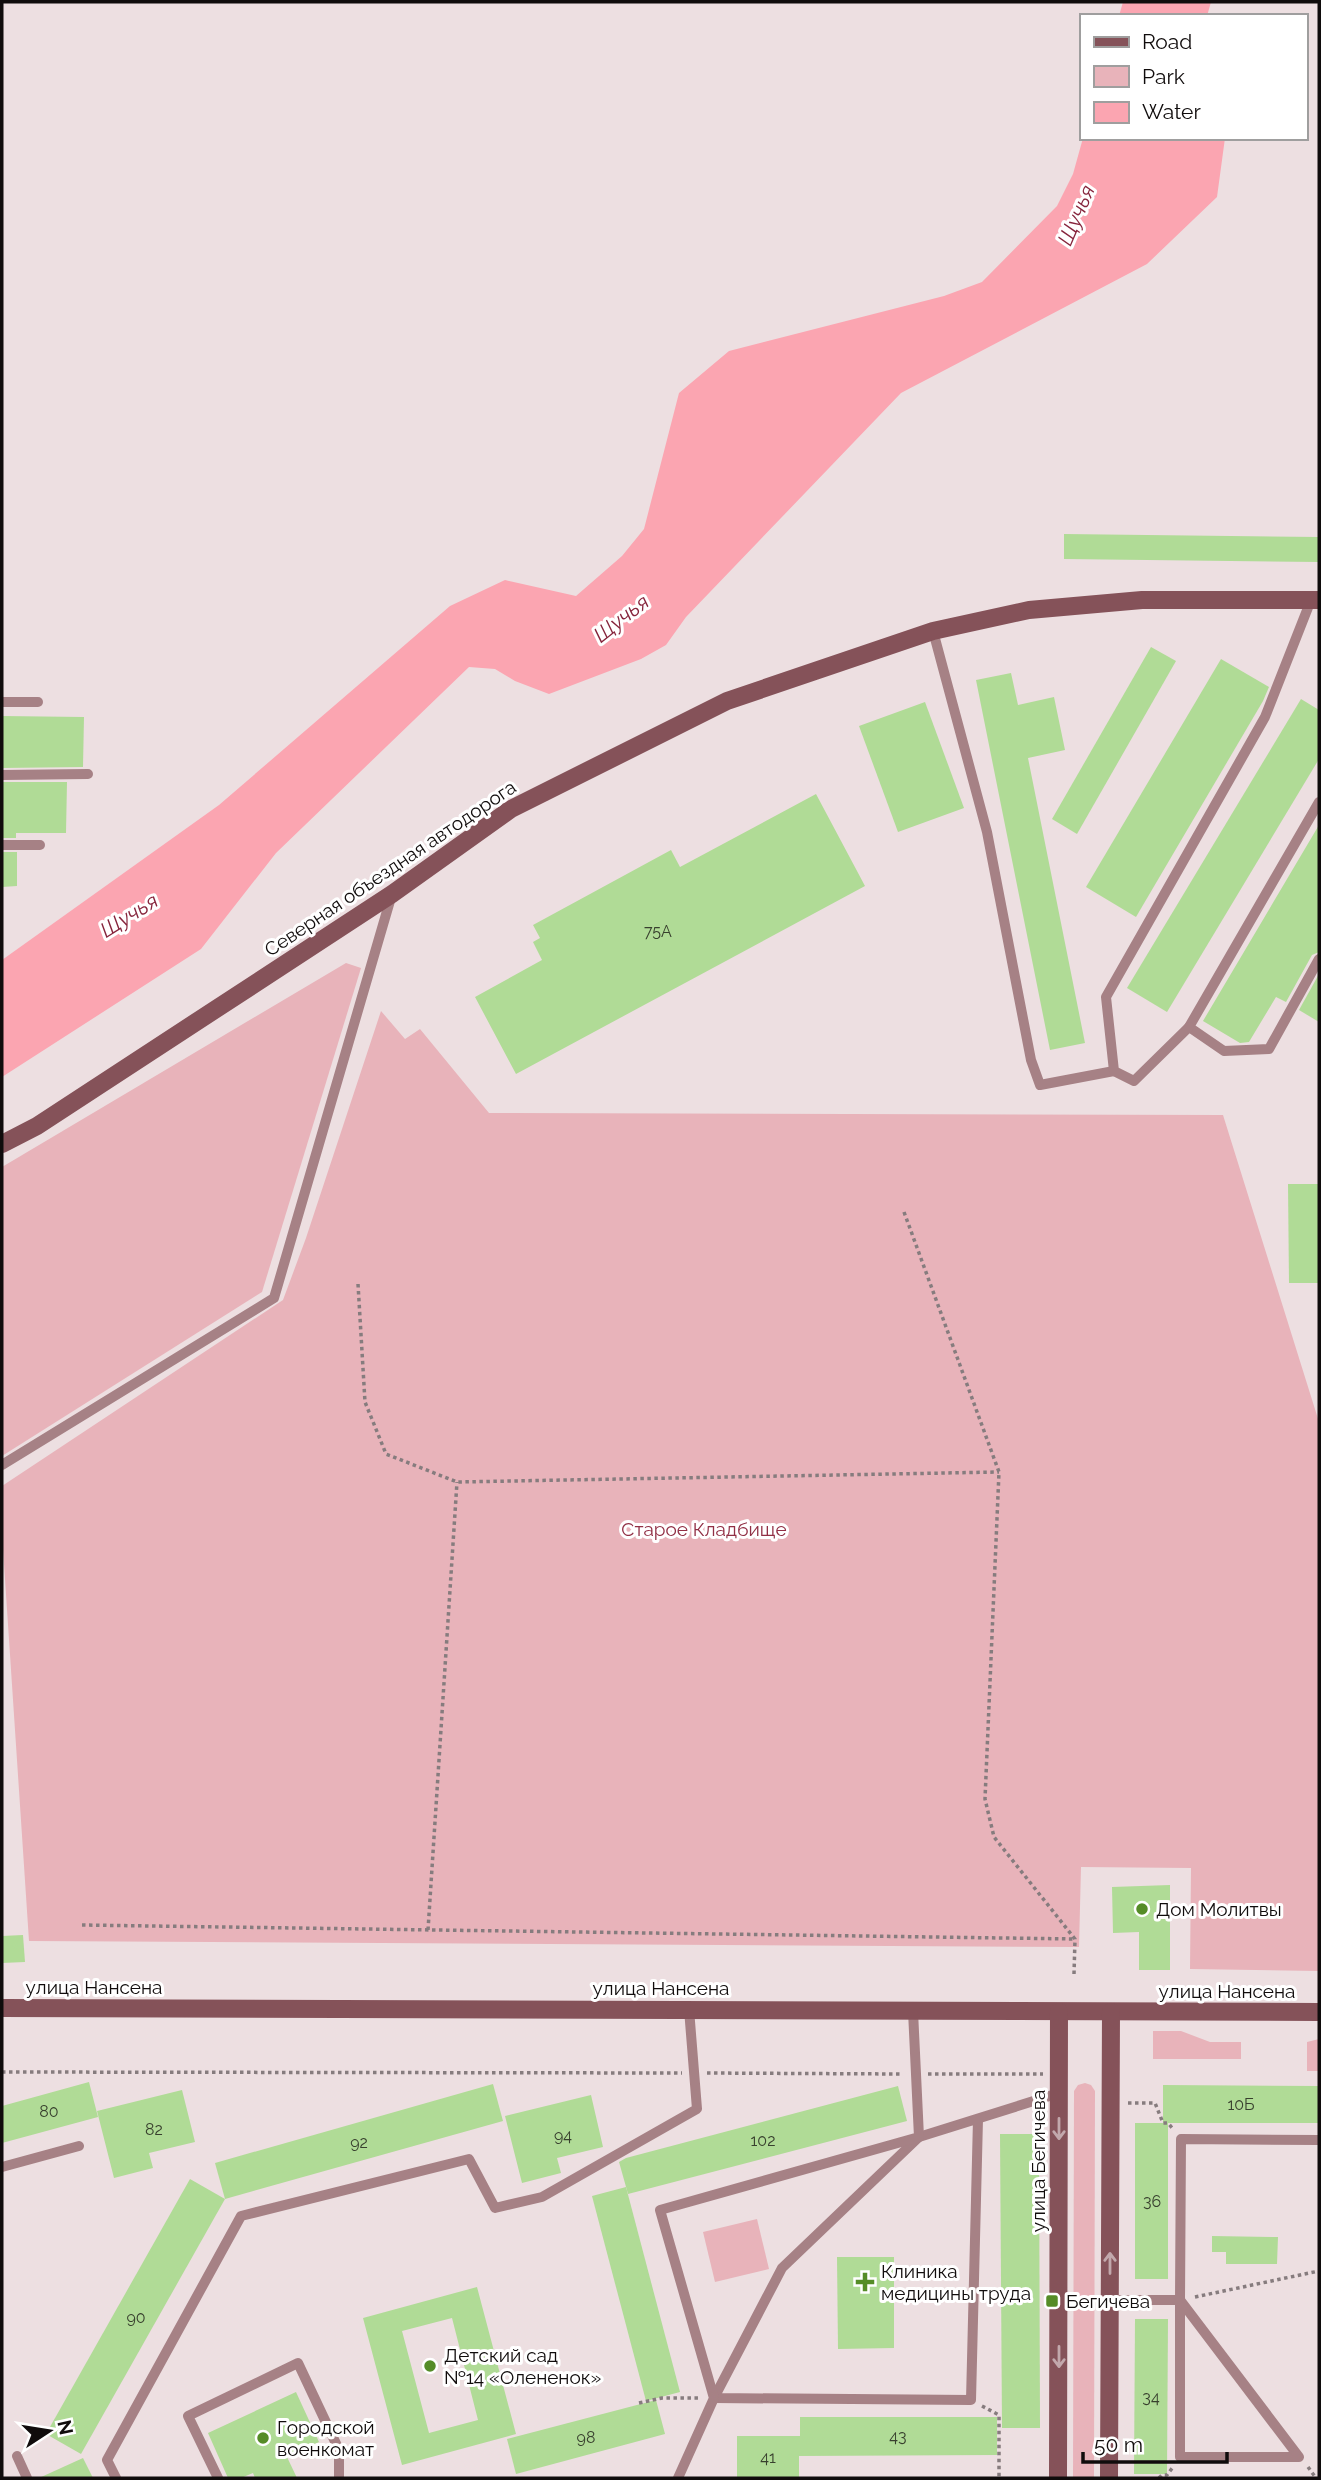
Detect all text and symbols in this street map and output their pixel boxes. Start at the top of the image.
legend [1080,14,1307,140]
text: Road [1142,29,1192,54]
text: Park [1142,64,1185,89]
text: Water [1142,99,1201,124]
water label: Щучья [1052,181,1100,249]
water label: Щучья [588,589,654,647]
street label: Северная объездная автодорога [260,775,520,961]
water label: Щучья [95,888,163,942]
house number: 75А [644,922,672,941]
park label: Старое Кладбище [621,1518,787,1540]
place label: Дом Молитвы [1156,1898,1282,1920]
marker: Дом Молитвы [1134,1901,1150,1917]
street label: улица Нансена [26,1976,162,1998]
street label: улица Нансена [593,1977,729,1999]
street label: улица Нансена [1159,1980,1295,2002]
street label: улица Бегичева [1027,2090,1049,2232]
house number: 10Б [1227,2095,1255,2114]
house number: 80 [39,2102,59,2121]
one-way arrow [1052,2118,1066,2141]
house number: 82 [145,2120,163,2139]
house number: 94 [554,2126,572,2145]
house number: 102 [751,2131,775,2150]
house number: 92 [350,2133,368,2152]
house number: 36 [1143,2192,1161,2211]
one-way arrow [1103,2252,1117,2275]
place label: Клиника медицины труда [881,2260,1031,2304]
marker: Клиника медицины труда [855,2272,875,2292]
place label: Бегичева [1066,2290,1150,2312]
marker: Бегичева [1044,2293,1060,2309]
house number: 90 [126,2308,146,2327]
place label: Детский сад №14 «Олененок» [444,2344,602,2388]
one-way arrow [1052,2345,1066,2368]
marker: Детский сад №14 «Олененок» [422,2358,438,2374]
house number: 34 [1142,2388,1160,2407]
north arrow [14,2396,84,2466]
place label: Городской военкомат [277,2416,375,2460]
text: N [53,2418,78,2437]
scale bar [1083,2420,1226,2464]
house number: 43 [889,2427,907,2446]
house number: 98 [577,2428,595,2447]
marker: Городской военкомат [255,2430,271,2446]
text: 50 m [1094,2432,1143,2457]
house number: 41 [760,2448,776,2467]

